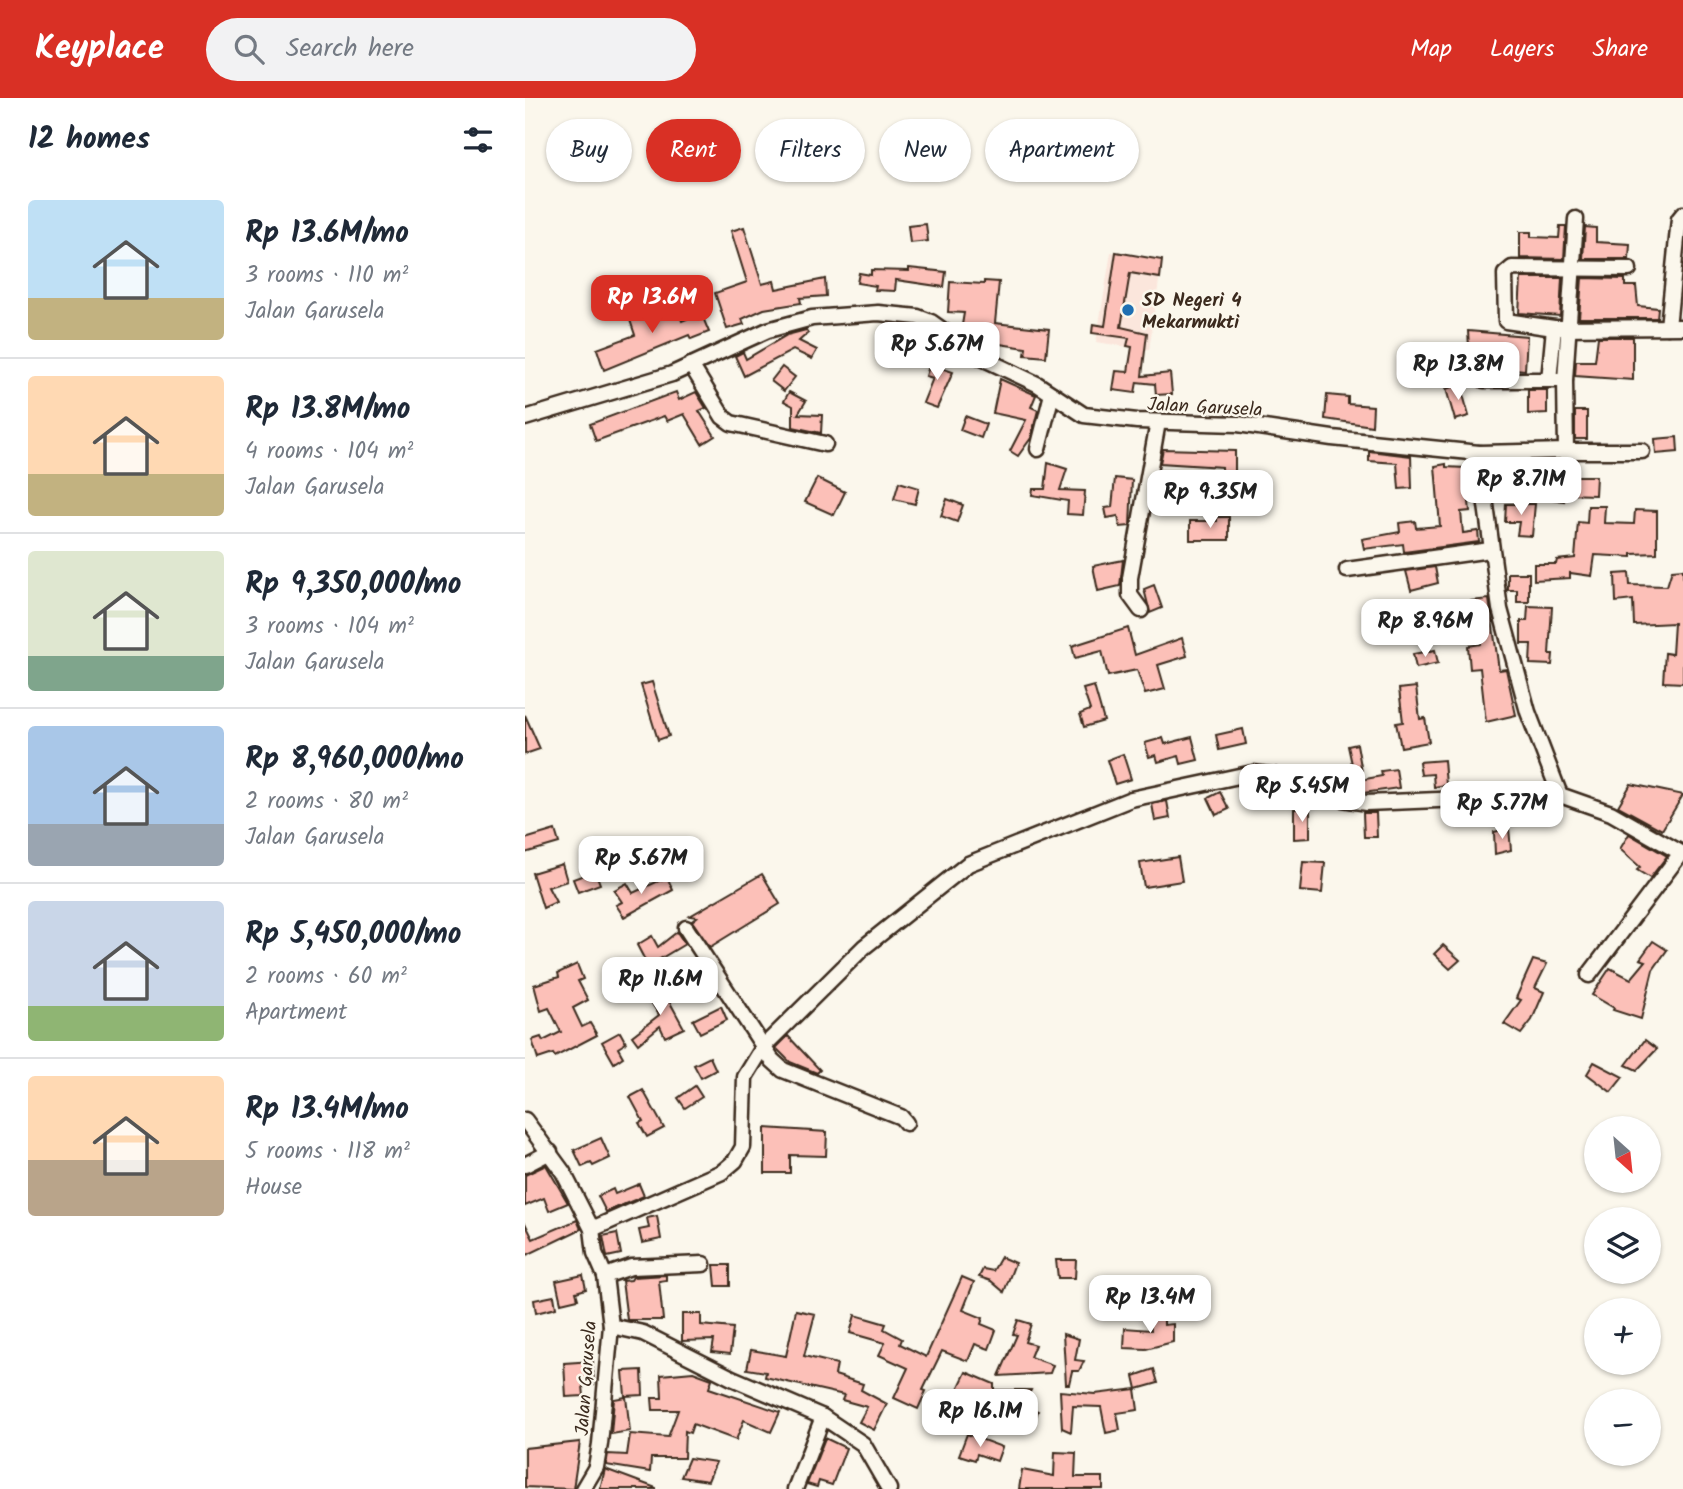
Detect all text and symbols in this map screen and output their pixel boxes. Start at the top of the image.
search box [206,18,696,81]
text: Keyplace [35,23,164,76]
text: Search here [286,28,414,70]
icon: search [230,30,268,68]
text: Map [1410,30,1452,69]
text: Layers [1490,30,1554,69]
text: Share [1592,30,1648,69]
text: 12 homes [28,116,150,164]
chip: Buy [546,119,632,182]
chip: Rent [646,119,741,182]
chip: Filters [755,119,865,182]
chip: New [879,119,971,182]
chip: Apartment [985,119,1139,182]
icon: filters [459,121,497,159]
text: Rp 13.6M/mo [245,210,409,258]
icon: home [84,228,168,312]
text: 3 rooms · 110 m² [245,258,408,294]
pin: Rp 13.6M [580,275,724,335]
text: Rp 13.6M [607,280,697,316]
place label: SD Negeri 4 Mekarmukti [1142,286,1242,338]
text: Jalan Garusela [245,294,385,330]
marker: SD Negeri 4 Mekarmukti [1120,302,1136,318]
pin: Rp 5.67M [865,322,1009,382]
text: Rp 5.67M [891,327,983,363]
pin: Rp 13.8M [1386,342,1530,402]
text: Rp 13.8M [1413,347,1504,383]
text: Rp 13.8M/mo [245,386,410,434]
street label: Jalan Garusela [1147,390,1263,426]
icon: home [84,404,168,488]
text: 4 rooms · 104 m² [245,434,413,470]
pin: Rp 8.71M [1449,458,1593,517]
text: Rp 8.71M [1476,462,1566,498]
text: Jalan Garusela [245,470,385,506]
pin: Rp 9.35M [1138,470,1282,530]
text: Rp 9.35M [1163,475,1257,511]
text: Rp 9,350,000/mo [245,561,461,609]
icon: home [84,579,168,663]
pin: Rp 8.96M [1353,600,1497,659]
text: Rp 8.96M [1377,604,1473,640]
text: 3 rooms · 104 m² [245,609,414,645]
text: Jalan Garusela [245,645,385,681]
text: Rp 8,960,000/mo [245,736,464,784]
icon: home [84,754,168,838]
pin: Rp 5.45M [1230,764,1374,824]
text: Rp 5.45M [1255,769,1349,805]
pin: Rp 5.77M [1430,782,1574,841]
text: 2 rooms · 80 m² [245,784,408,820]
text: Rp 5.77M [1456,786,1548,822]
text: Jalan Garusela [245,820,385,856]
pin: Rp 5.67M [569,836,713,896]
text: Rp 5.67M [595,841,687,877]
text: Rp 5,450,000/mo [245,911,461,959]
icon: home [84,929,168,1013]
pin: Rp 11.6M [588,958,732,1017]
text: 2 rooms · 60 m² [245,959,407,995]
text: Rp 11.6M [618,962,702,998]
text: Apartment [245,995,347,1031]
text: Rp 13.4M/mo [245,1086,409,1134]
icon: home [84,1104,168,1188]
north arrow [1584,1116,1661,1194]
map controls [1584,1116,1661,1466]
text: 5 rooms · 118 m² [245,1134,410,1170]
text: House [245,1170,302,1206]
button: layers [1584,1207,1661,1284]
pin: Rp 13.4M [1078,1276,1222,1335]
text: Rp 13.4M [1105,1280,1195,1316]
button: + [1584,1298,1661,1375]
street label: Jalan Garusela [568,1320,606,1437]
button: − [1584,1389,1661,1466]
pin: Rp 16.1M [908,1390,1052,1449]
text: Rp 16.1M [938,1394,1022,1430]

